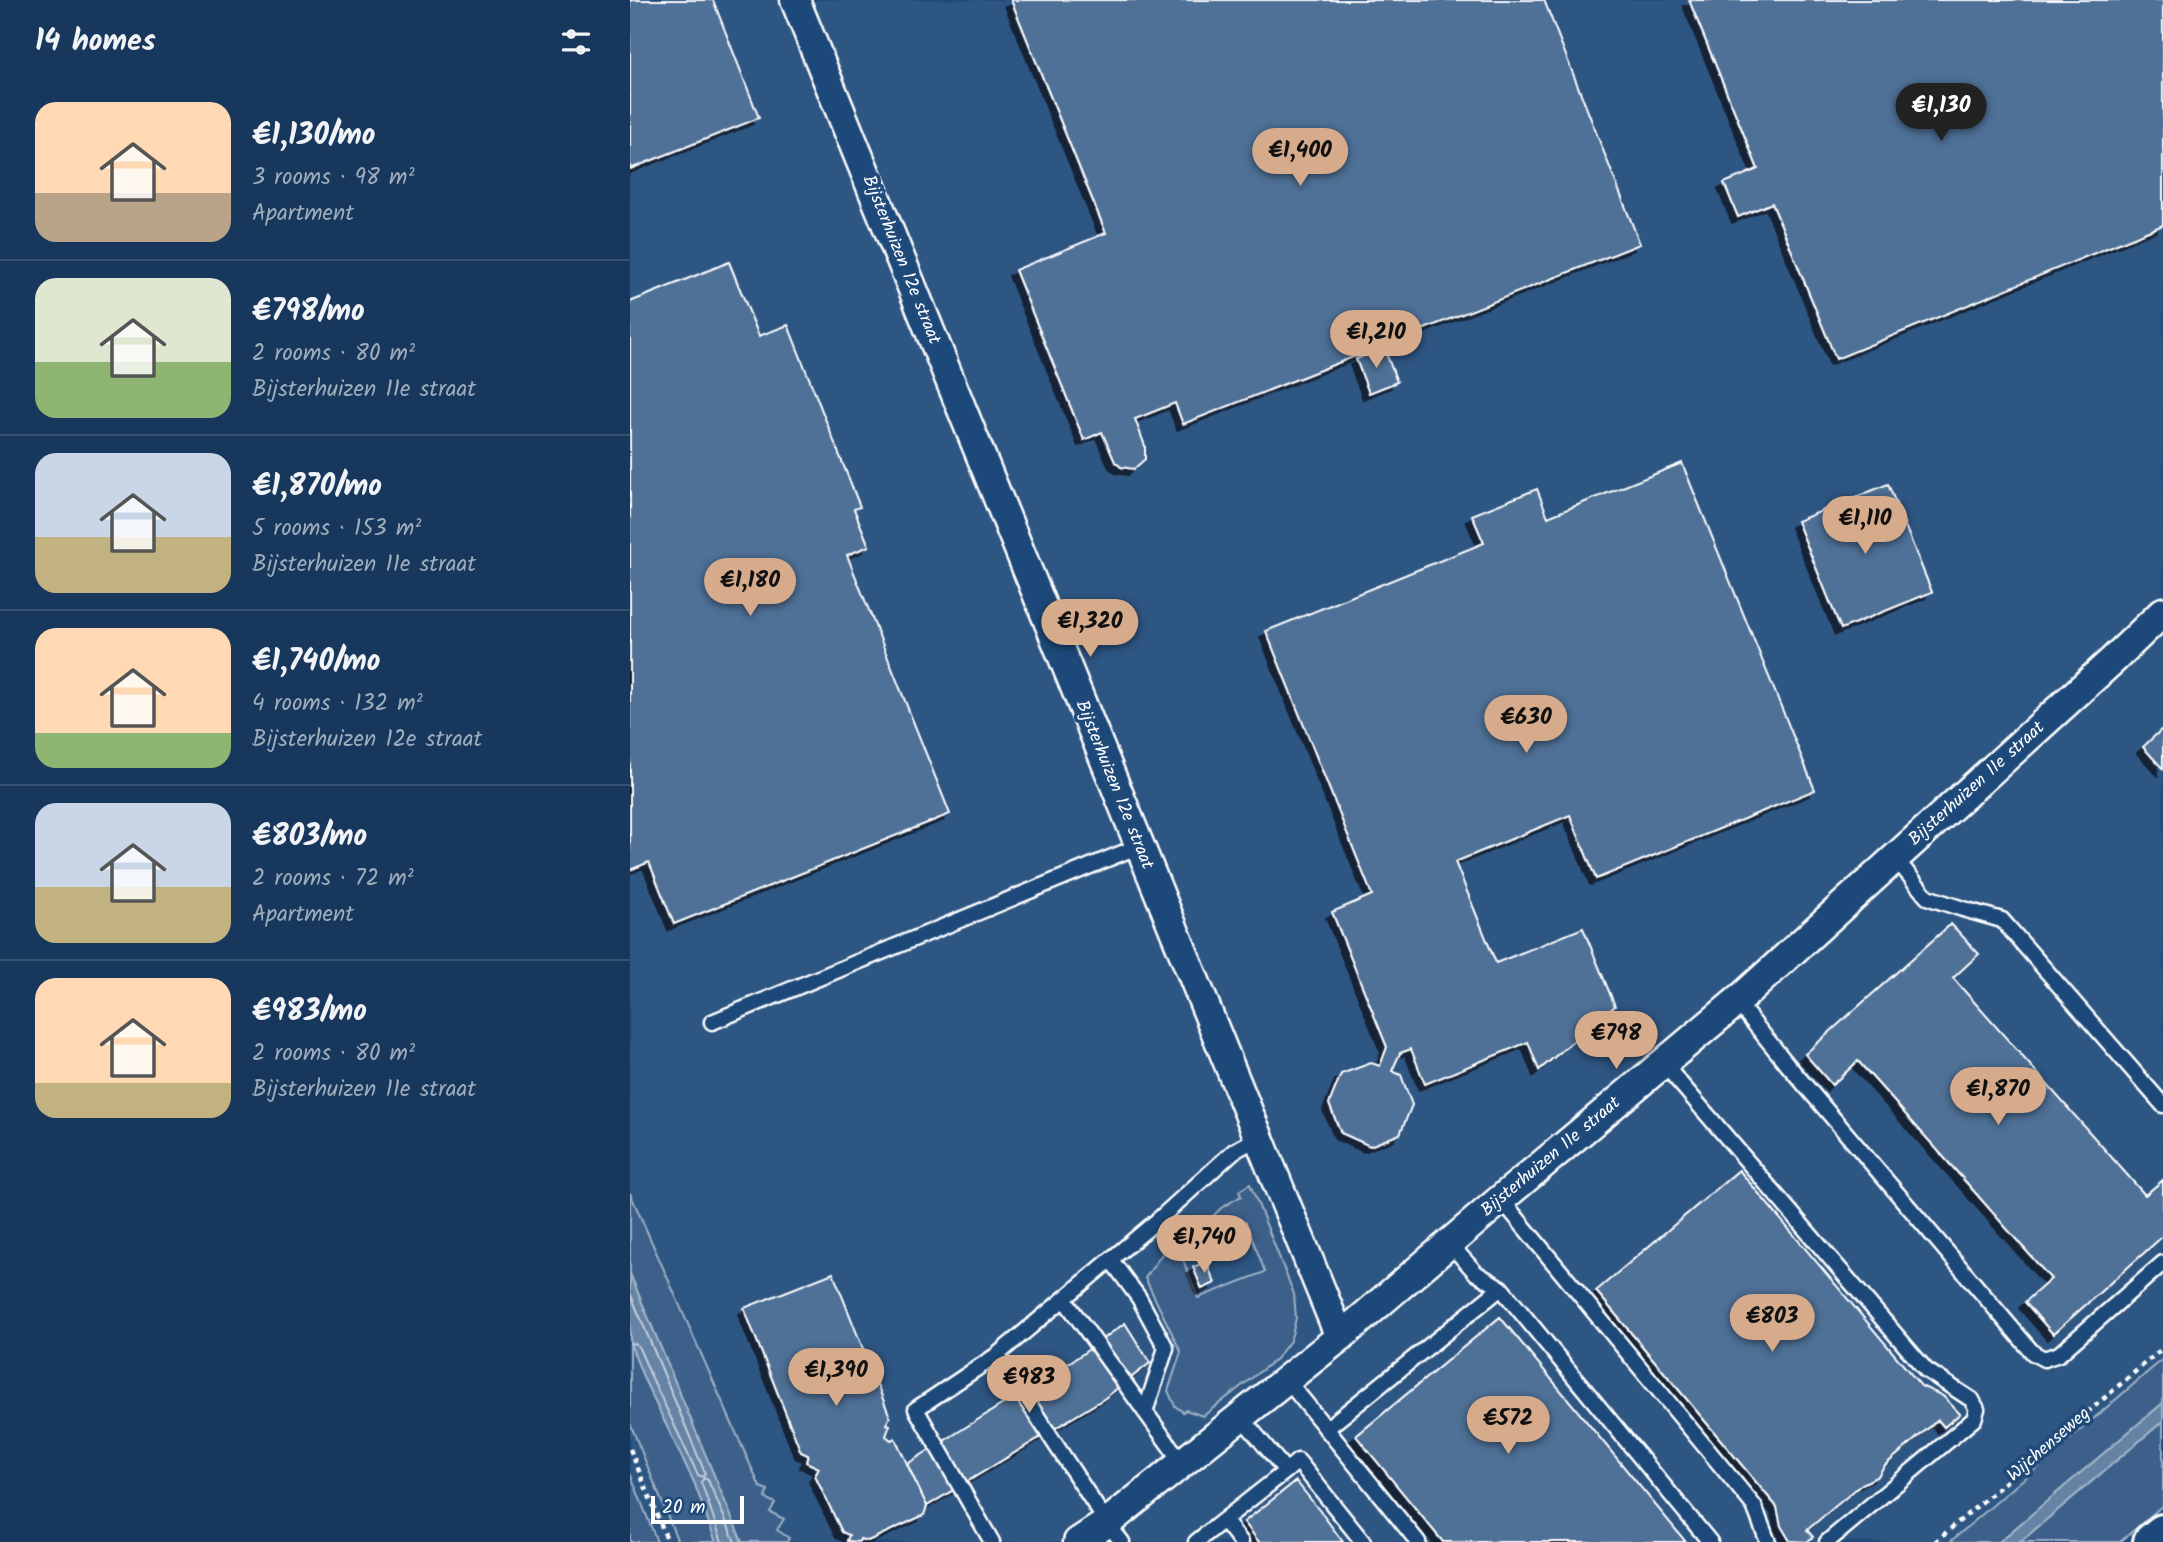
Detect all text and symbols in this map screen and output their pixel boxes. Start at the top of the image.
text: 14 homes [35,18,156,66]
icon: filters [557,23,595,61]
pin: €1,130 [1884,83,1998,143]
text: €1,130 [1912,88,1970,124]
text: €1,130/mo [252,112,376,160]
pin: €1,400 [1243,128,1357,188]
icon: home [91,130,175,214]
text: €1,400 [1268,133,1332,169]
text: 3 rooms · 98 m² [252,160,415,196]
street label: Bijsterhuizen 12e straat [854,171,949,350]
text: Apartment [252,196,354,232]
text: €798/mo [252,288,365,336]
icon: home [91,306,175,390]
pin: €1,210 [1319,310,1433,370]
text: €1,210 [1346,315,1406,351]
text: 2 rooms · 80 m² [252,336,415,372]
text: Bijsterhuizen 11e straat [252,372,476,408]
text: €1,870/mo [252,463,382,511]
icon: home [91,481,175,565]
pin: €1,110 [1808,496,1922,556]
text: €1,110 [1838,501,1892,537]
text: 5 rooms · 153 m² [252,511,421,547]
text: Bijsterhuizen 11e straat [252,547,476,583]
pin: €1,180 [693,558,807,618]
text: €1,180 [720,563,780,599]
pin: €1,320 [1033,600,1147,659]
text: €1,320 [1057,604,1123,640]
text: €1,740/mo [252,638,381,686]
icon: home [91,656,175,740]
text: 4 rooms · 132 m² [252,686,423,722]
street label: Bijsterhuizen 12e straat [1067,696,1162,875]
pin: €630 [1485,696,1567,755]
text: €630 [1500,700,1552,736]
street label: Bijsterhuizen 11e straat [1902,714,2053,853]
text: Bijsterhuizen 12e straat [252,722,482,758]
text: €803/mo [252,813,367,861]
icon: home [91,831,175,915]
text: 2 rooms · 72 m² [252,861,414,897]
text: Apartment [252,897,354,933]
text: €983/mo [252,988,367,1036]
icon: home [91,1006,175,1090]
pin: €798 [1575,1012,1657,1071]
text: €798 [1591,1016,1641,1052]
text: 2 rooms · 80 m² [252,1036,415,1072]
pin: €1,870 [1941,1068,2055,1127]
text: Bijsterhuizen 11e straat [252,1072,476,1108]
text: €1,870 [1966,1072,2030,1108]
street label: Bijsterhuizen 11e straat [1474,1089,1628,1225]
pin: €1,740 [1147,1216,1261,1275]
text: €1,740 [1173,1220,1235,1256]
pin: €803 [1731,1294,1813,1354]
text: €803 [1746,1299,1798,1335]
pin: €1,390 [779,1348,893,1408]
text: €1,390 [804,1353,868,1389]
pin: €983 [988,1356,1070,1415]
text: €983 [1003,1360,1055,1396]
pin: €572 [1467,1396,1549,1456]
street label: Wijchenseweg [2001,1400,2097,1490]
text: €572 [1483,1401,1533,1437]
scale bar [651,1493,744,1525]
text: 20 m [662,1493,705,1523]

